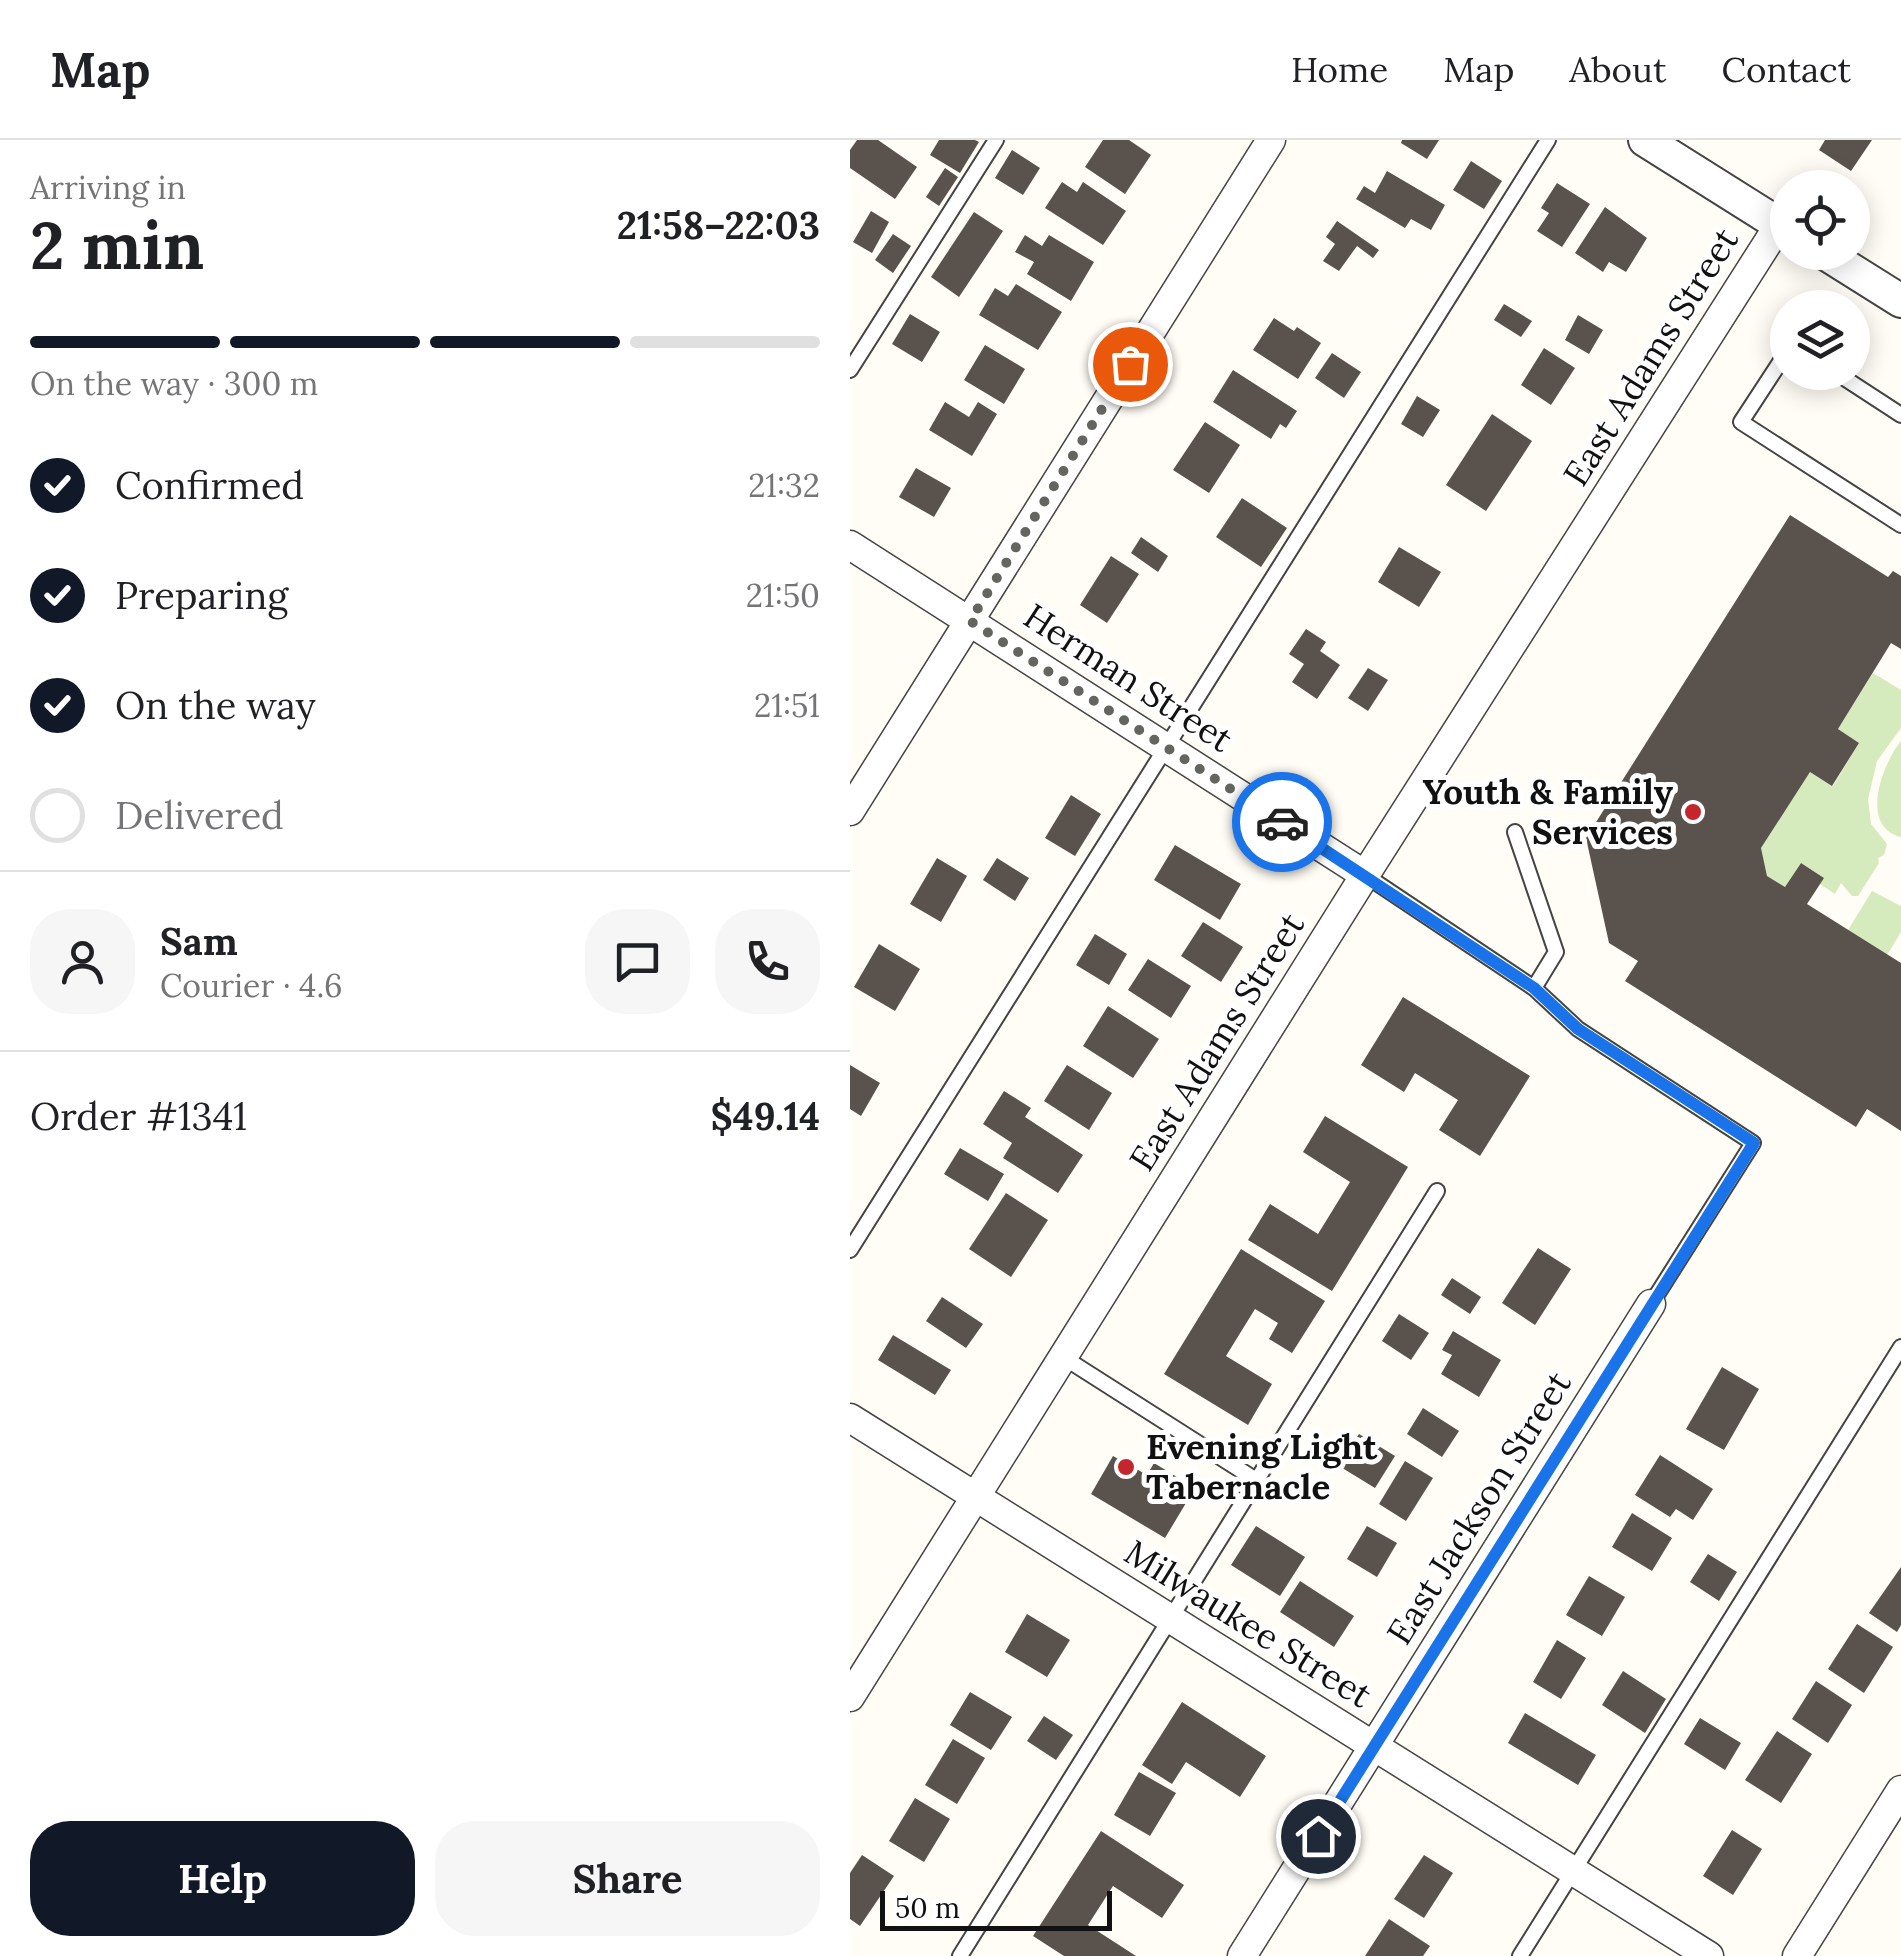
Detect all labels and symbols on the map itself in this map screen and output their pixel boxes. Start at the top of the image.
street label: East Adams Street [1553,219,1748,494]
pin [1088,322,1173,407]
street label: Herman Street [1016,593,1241,762]
place label: Youth & Family Services [1423,769,1674,854]
courier [1232,772,1332,872]
marker: Youth & Family Services [1682,801,1704,823]
street label: East Adams Street [1119,904,1314,1179]
street label: East Jackson Street [1377,1363,1581,1652]
place label: Evening Light Tabernacle [1146,1424,1378,1509]
marker: Evening Light Tabernacle [1115,1456,1137,1478]
street label: Milwaukee Street [1117,1530,1380,1718]
pin [1276,1794,1361,1879]
scale bar [880,1886,1112,1930]

